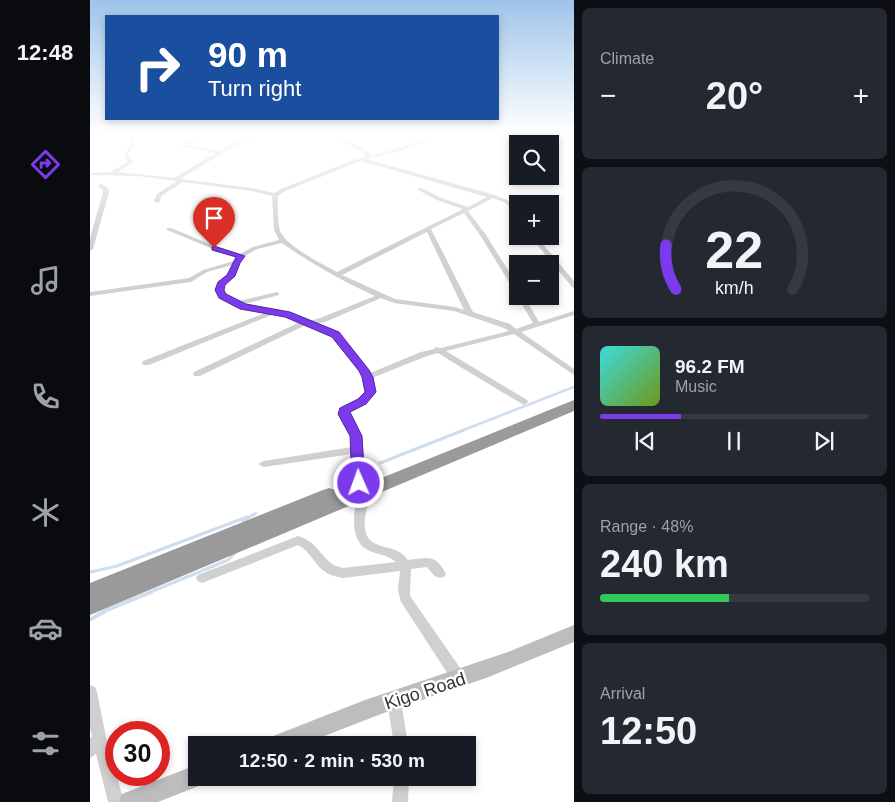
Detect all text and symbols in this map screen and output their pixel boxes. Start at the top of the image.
icon: right [125,35,190,100]
text: 90 m [208,35,288,74]
text: 12:48 [17,40,73,65]
text: Climate [600,50,654,67]
text: 20° [706,75,763,117]
text: Turn right [208,76,301,101]
text: − [600,80,616,111]
text: + [853,80,869,111]
map controls [509,135,559,305]
button: search [509,135,559,185]
icon: directions [28,147,63,182]
button: + [509,195,559,245]
pin [193,197,235,248]
icon: arrive [200,204,228,232]
text: 22 [706,221,763,279]
button: − [509,255,559,305]
icon: music [28,263,63,298]
text: km/h [715,278,754,298]
text: 96.2 FM [675,356,745,377]
text: Music [675,378,717,395]
icon: phone [28,379,63,414]
icon: previous [631,427,659,455]
icon: pause [720,427,748,455]
icon: next [810,427,838,455]
position arrow [332,456,384,508]
icon: climate [28,495,63,530]
text: Range · 48% [600,518,693,535]
text: 240 km [600,543,729,585]
icon: car [28,611,63,646]
street label: Kigo Road [382,669,468,713]
text: Arrival [600,685,645,702]
text: 12:50 [600,710,697,752]
speed limit sign: 30 [105,721,170,786]
icon: filters [28,726,63,761]
text: 12:50 · 2 min · 530 m [239,750,425,771]

